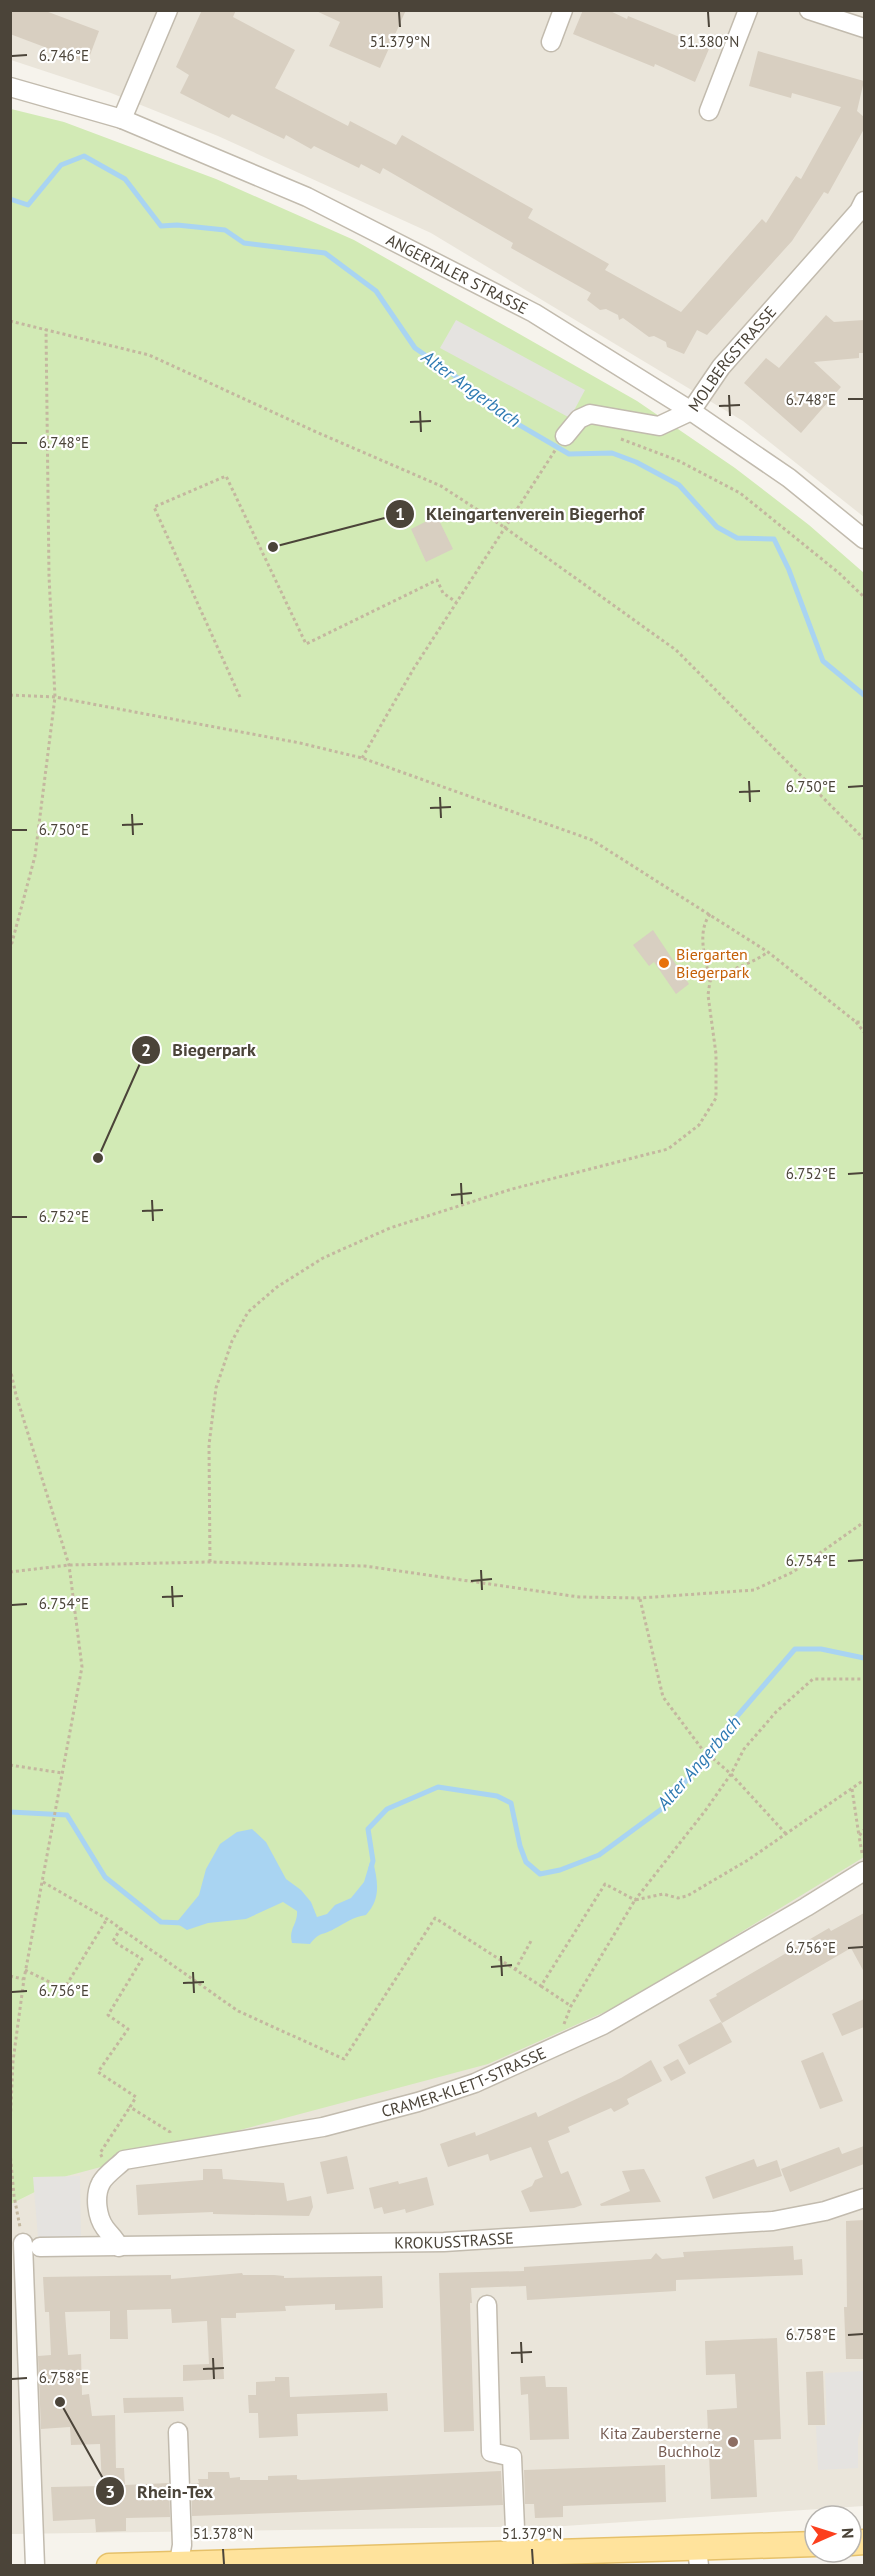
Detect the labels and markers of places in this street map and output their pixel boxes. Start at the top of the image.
callout: Kleingartenverein Biegerhof [385,496,656,532]
place label: Biergarten Biegerpark [676,944,750,982]
marker: Biergarten Biegerpark [657,956,671,970]
callout: Biegerpark [131,1032,268,1068]
place label: Kita Zaubersterne Buchholz [600,2423,721,2461]
marker: Kita Zaubersterne Buchholz [726,2435,740,2449]
callout: Rhein-Tex [95,2473,225,2509]

